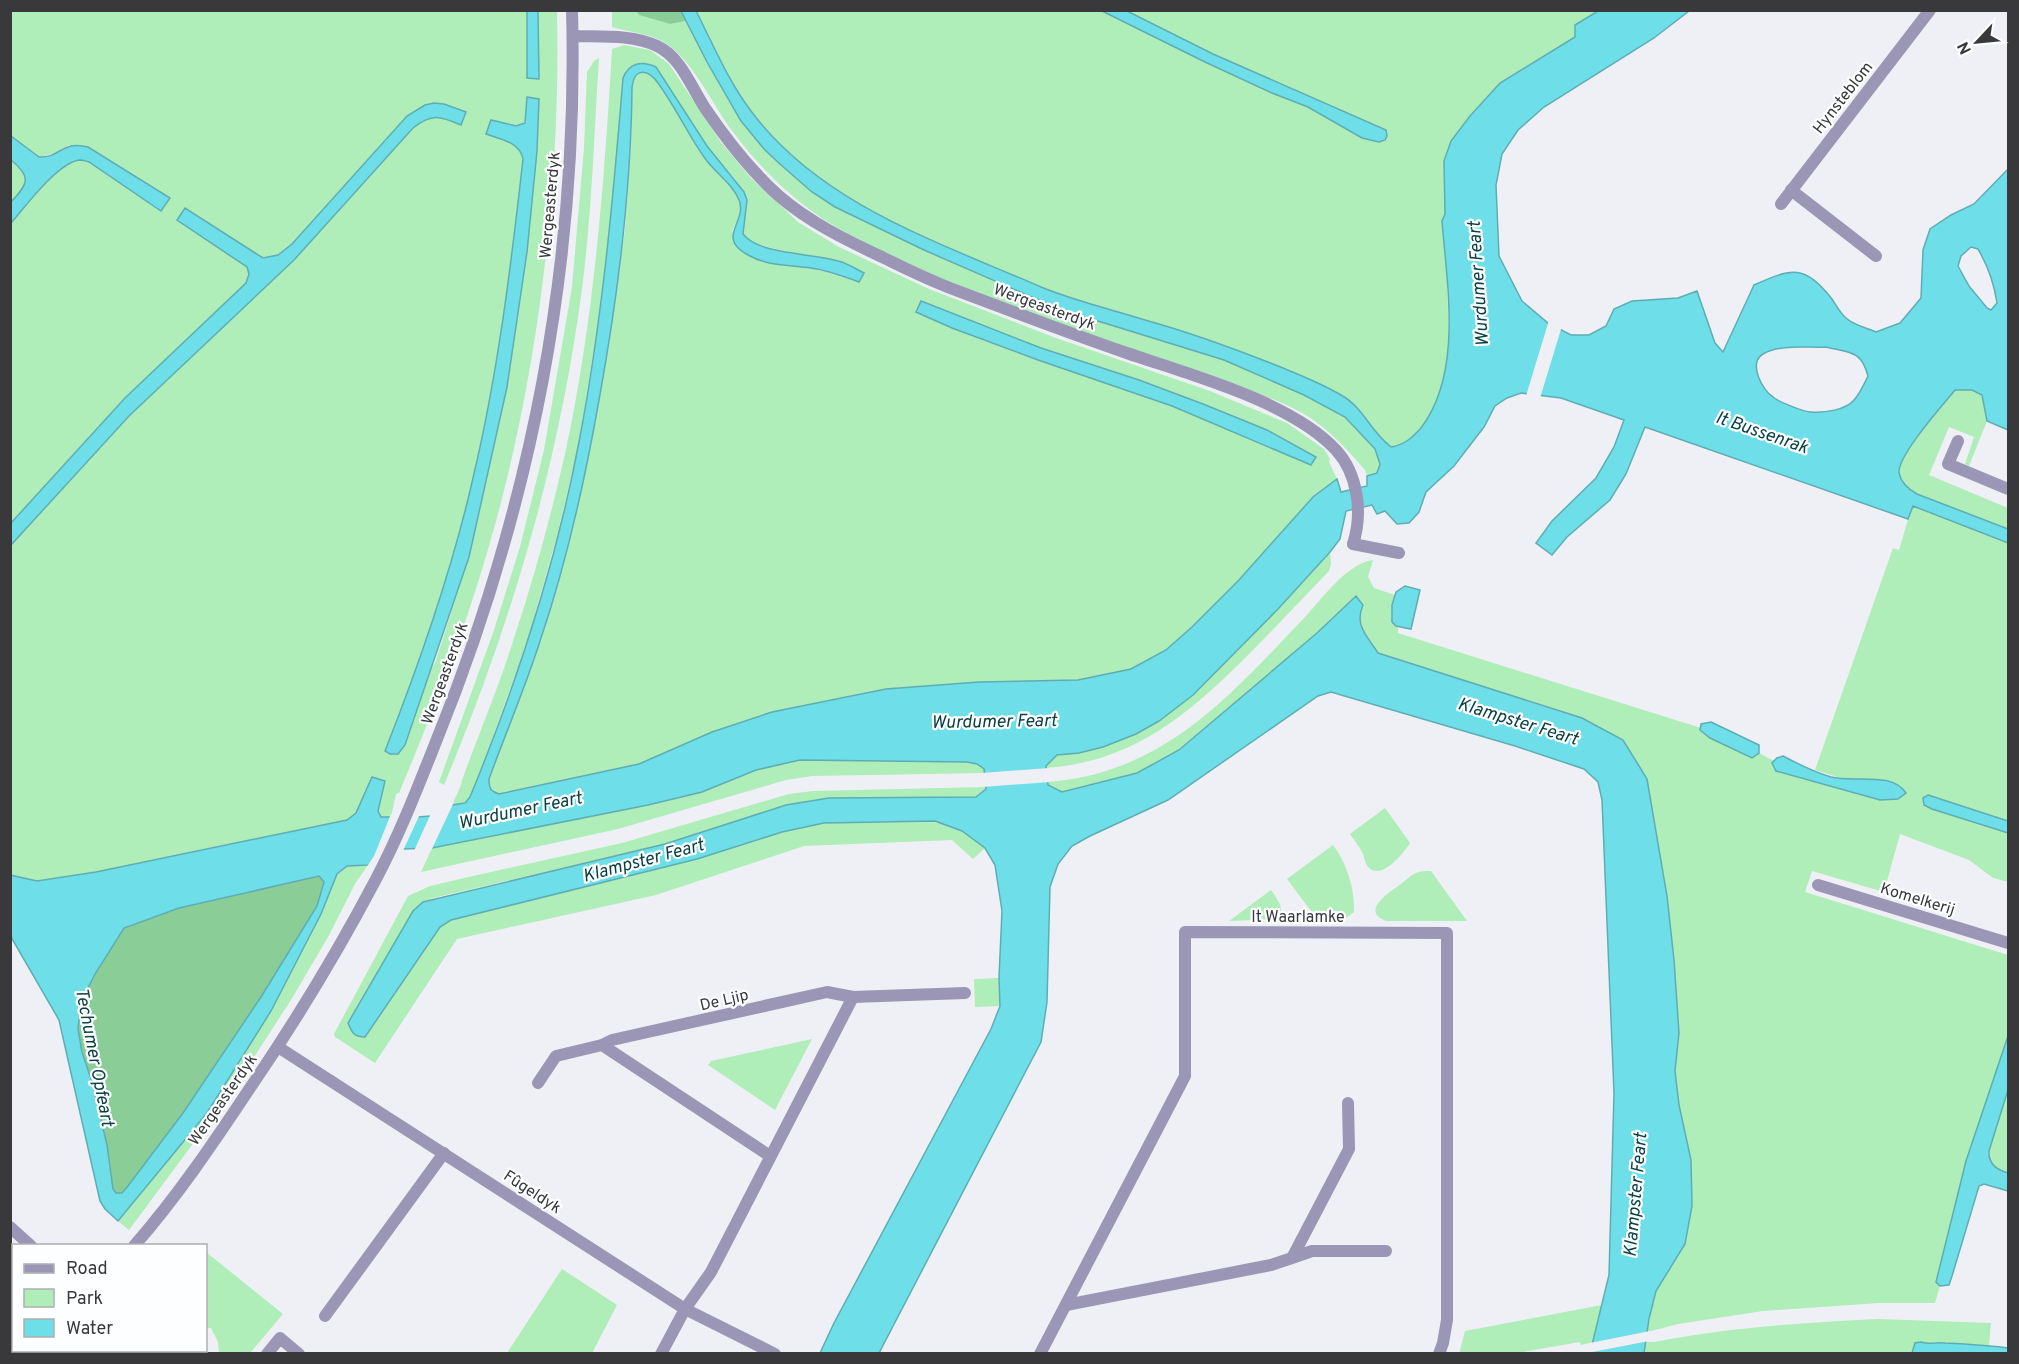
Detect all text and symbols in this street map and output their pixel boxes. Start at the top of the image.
north arrow [1947,12,2007,72]
text: N [1954,38,1977,57]
street label: Hynsteblom [1809,58,1878,138]
street label: Wergeasterdyk [536,151,566,260]
water label: Wurdumer Feart [1464,219,1495,347]
street label: Wergeasterdyk [990,280,1098,336]
water label: It Bussenrak [1712,407,1812,460]
street label: Wergeasterdyk [418,620,474,728]
water label: Klampster Feart [1455,693,1582,752]
water label: Wurdumer Feart [931,710,1059,735]
water label: Wurdumer Feart [456,787,586,836]
water label: Klampster Feart [580,834,708,889]
street label: Komelkerij [1878,879,1957,921]
street label: It Waarlamke [1251,908,1345,928]
water label: Techumer Opfeart [69,986,119,1130]
street label: De Ljip [698,986,751,1016]
street label: Wergeasterdyk [185,1050,263,1150]
water label: Klampster Feart [1620,1130,1654,1258]
street label: Fûgeldyk [499,1167,565,1219]
legend [12,1244,207,1352]
text: Road [66,1258,108,1281]
text: Park [66,1288,103,1311]
text: Water [66,1318,113,1341]

